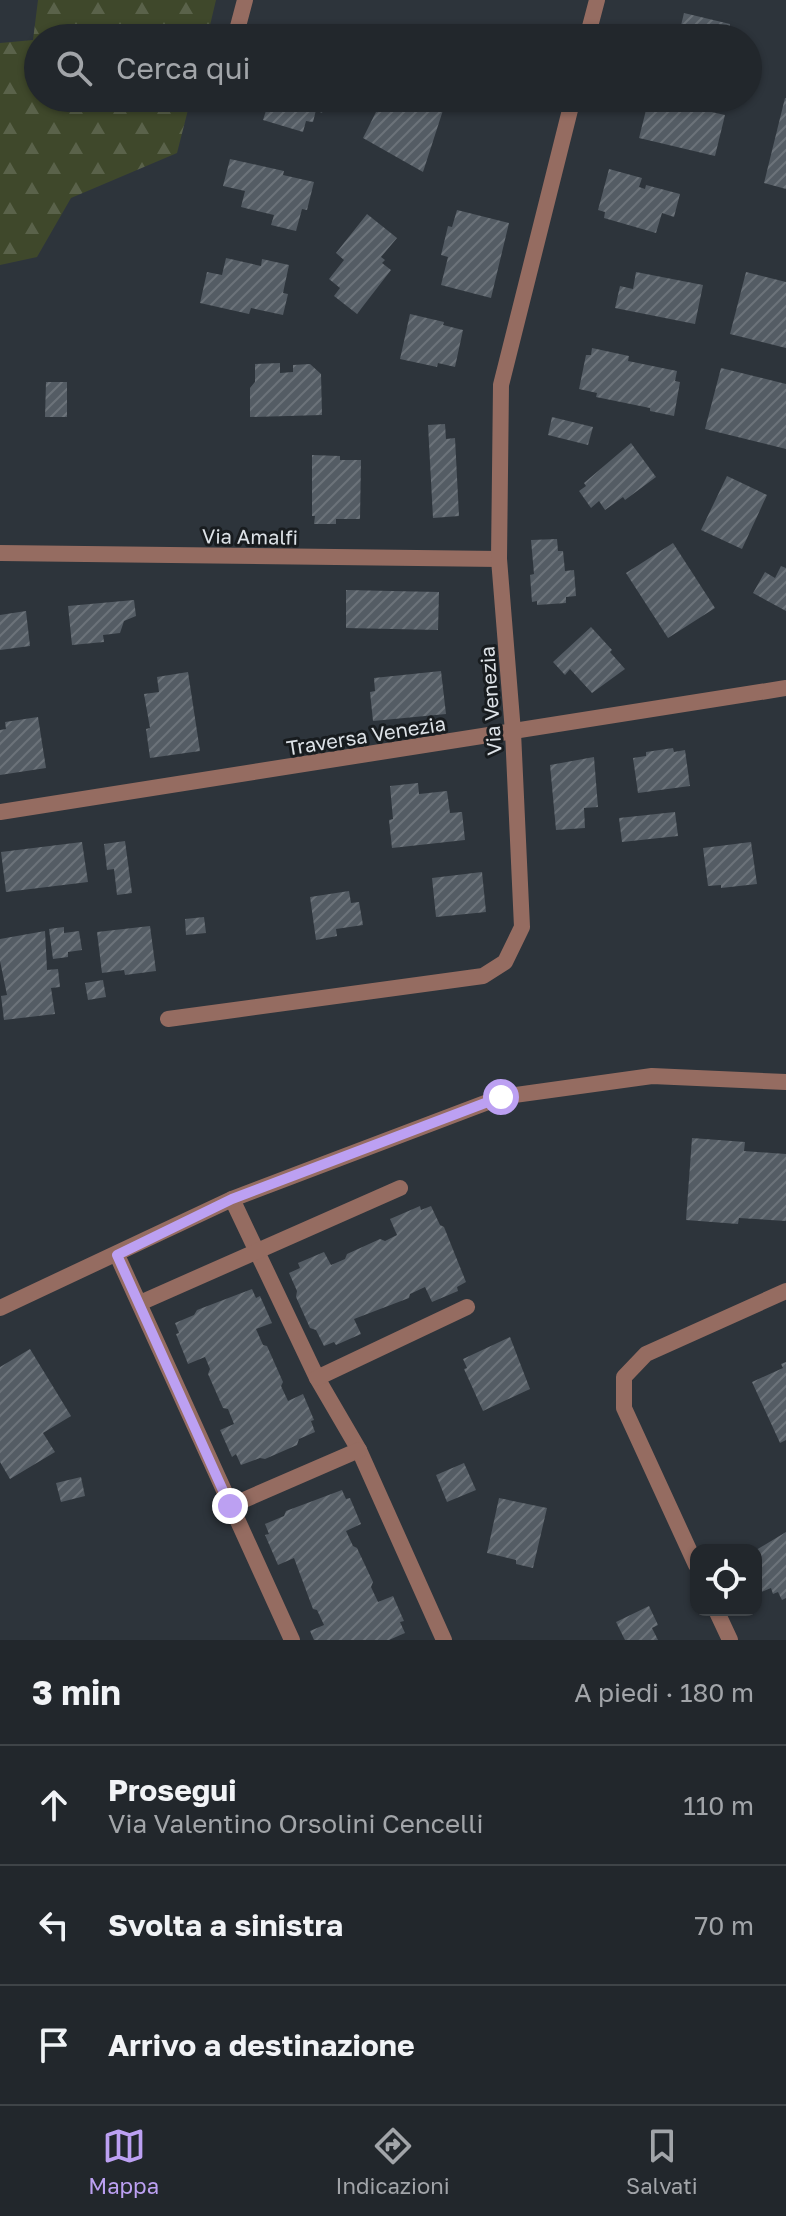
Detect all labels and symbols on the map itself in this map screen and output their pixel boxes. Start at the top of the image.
street label: Via Amalfi [202,523,298,549]
street label: Via Venezia [474,645,506,757]
street label: Traversa Venezia [285,711,447,759]
route start [483,1079,519,1115]
route end [212,1488,248,1524]

